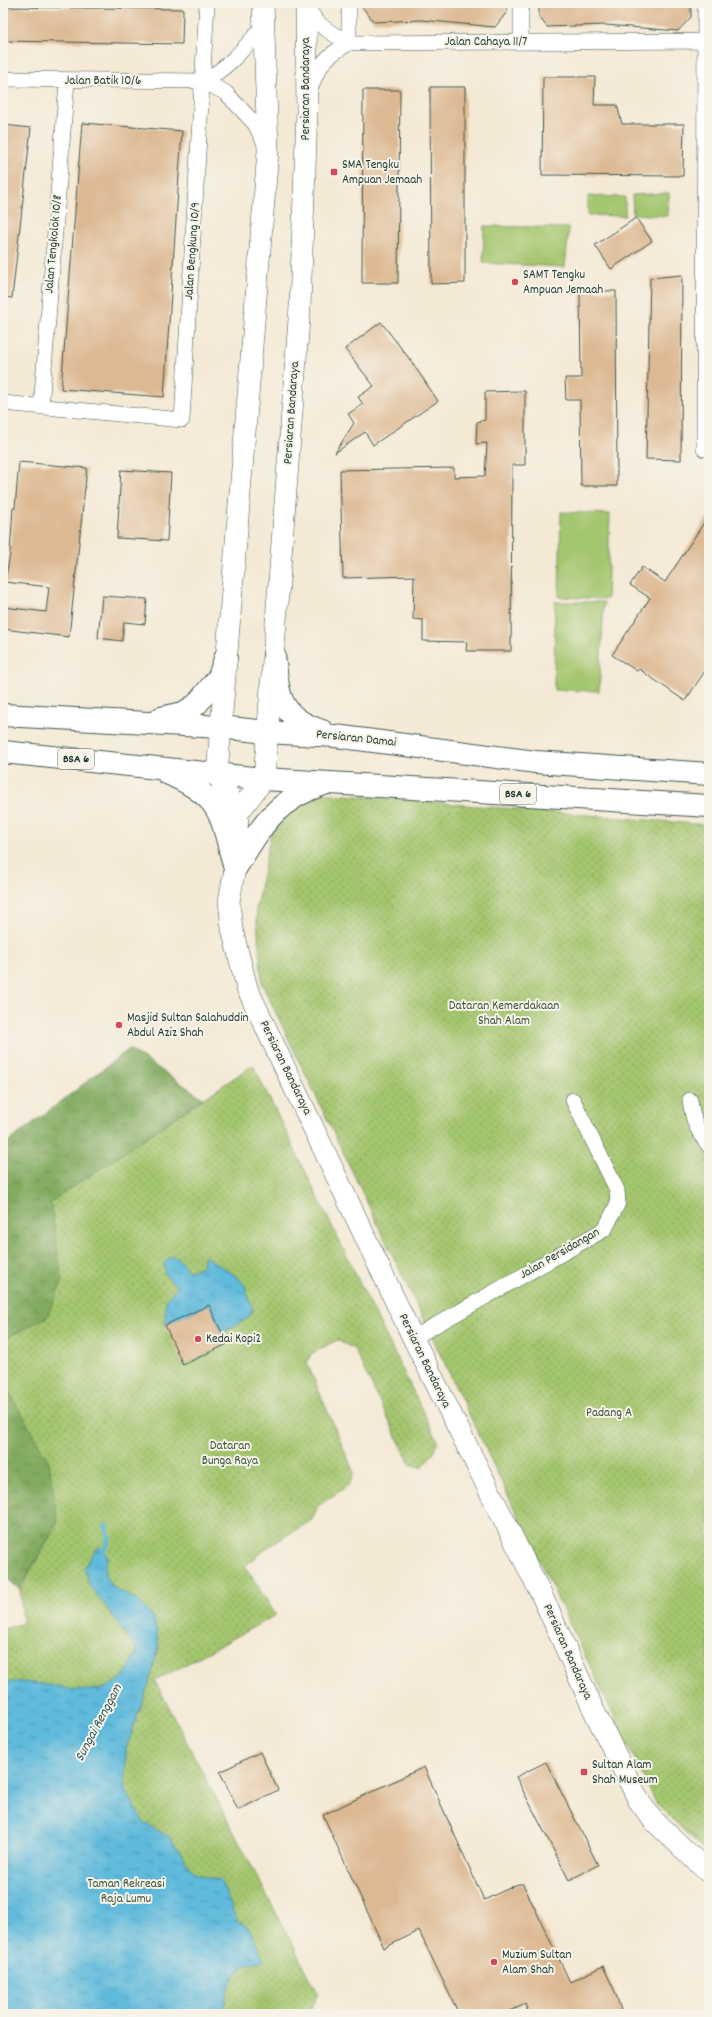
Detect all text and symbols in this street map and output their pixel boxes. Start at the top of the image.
street label: Jalan Cahaya 11/7 [445,33,527,52]
street label: Persiaran Bandaraya [297,37,316,141]
street label: Jalan Batik 10/6 [65,72,141,91]
place label: SMA Tengku Ampuan Jemaah [342,156,422,190]
marker: SMA Tengku Ampuan Jemaah [329,167,339,177]
street label: Jalan Tengkolok 10/8 [40,194,68,294]
street label: Jalan Bengkung 10/9 [180,202,206,300]
place label: SAMT Tengku Ampuan Jemaah [523,266,603,300]
marker: SAMT Tengku Ampuan Jemaah [510,277,520,287]
street label: Persiaran Bandaraya [279,360,305,465]
street label: Persiaran Damai [315,725,398,753]
road number: BSA 6 [58,749,94,769]
road number: BSA 6 [500,784,536,804]
park label: Dataran Kemerdakaan Shah Alam [449,997,559,1031]
place label: Masjid Sultan Salahuddin Abdul Aziz Shah [127,1009,249,1043]
street label: Persiaran Bandaraya [254,1018,317,1119]
marker: Masjid Sultan Salahuddin Abdul Aziz Shah [114,1020,124,1030]
street label: Jalan Persidangan [517,1223,603,1285]
street label: Persiaran Bandaraya [393,1311,456,1412]
place label: Kedai Kopi2 [206,1330,261,1349]
marker: Kedai Kopi2 [193,1334,203,1344]
park label: Padang A [586,1404,632,1423]
park label: Dataran Bunga Raya [202,1437,259,1471]
street label: Persiaran Bandaraya [537,1601,597,1704]
water label: Sungai Renggam [70,1680,128,1765]
place label: Sultan Alam Shah Museum [592,1756,658,1790]
marker: Sultan Alam Shah Museum [579,1767,589,1777]
park label: Taman Rekreasi Raja Lumu [87,1875,165,1909]
place label: Muzium Sultan Alam Shah [502,1946,571,1980]
marker: Muzium Sultan Alam Shah [489,1957,499,1967]

